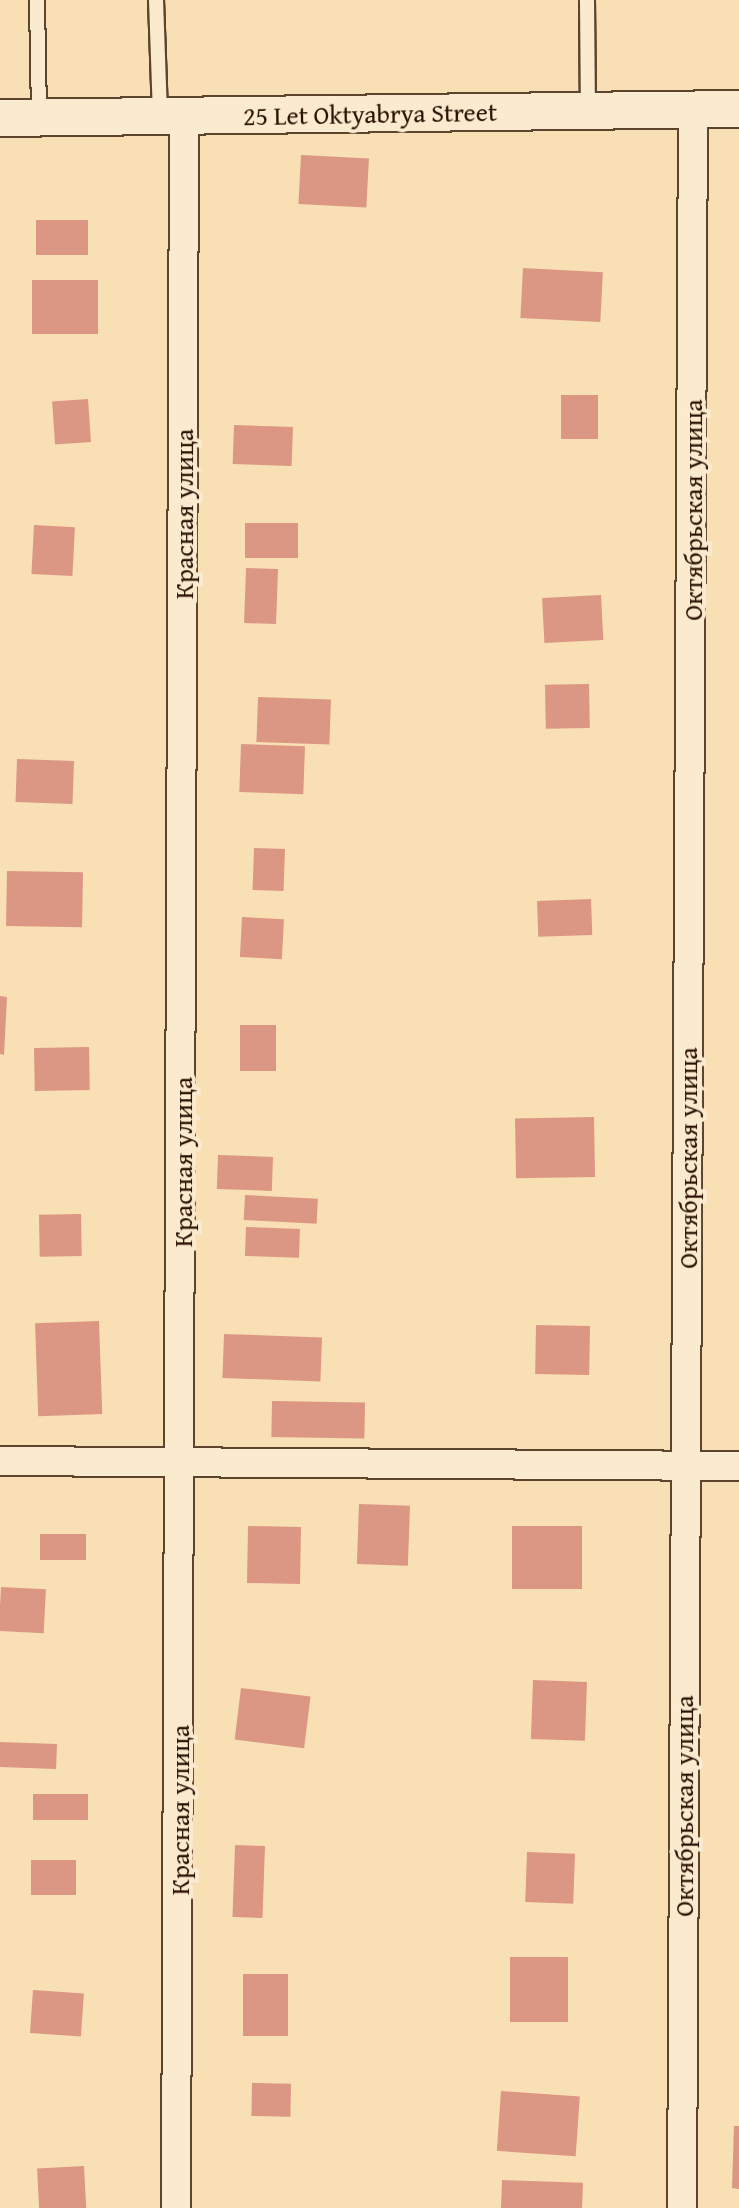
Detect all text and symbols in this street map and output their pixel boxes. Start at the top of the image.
street label: 25 Let Oktyabrya Street [243,96,497,132]
street label: Октябрьская улица [677,399,709,621]
street label: Красная улица [168,429,200,599]
street label: Октябрьская улица [672,1047,704,1269]
street label: Красная улица [167,1077,199,1247]
street label: Октябрьская улица [668,1695,700,1917]
street label: Красная улица [164,1725,196,1895]

